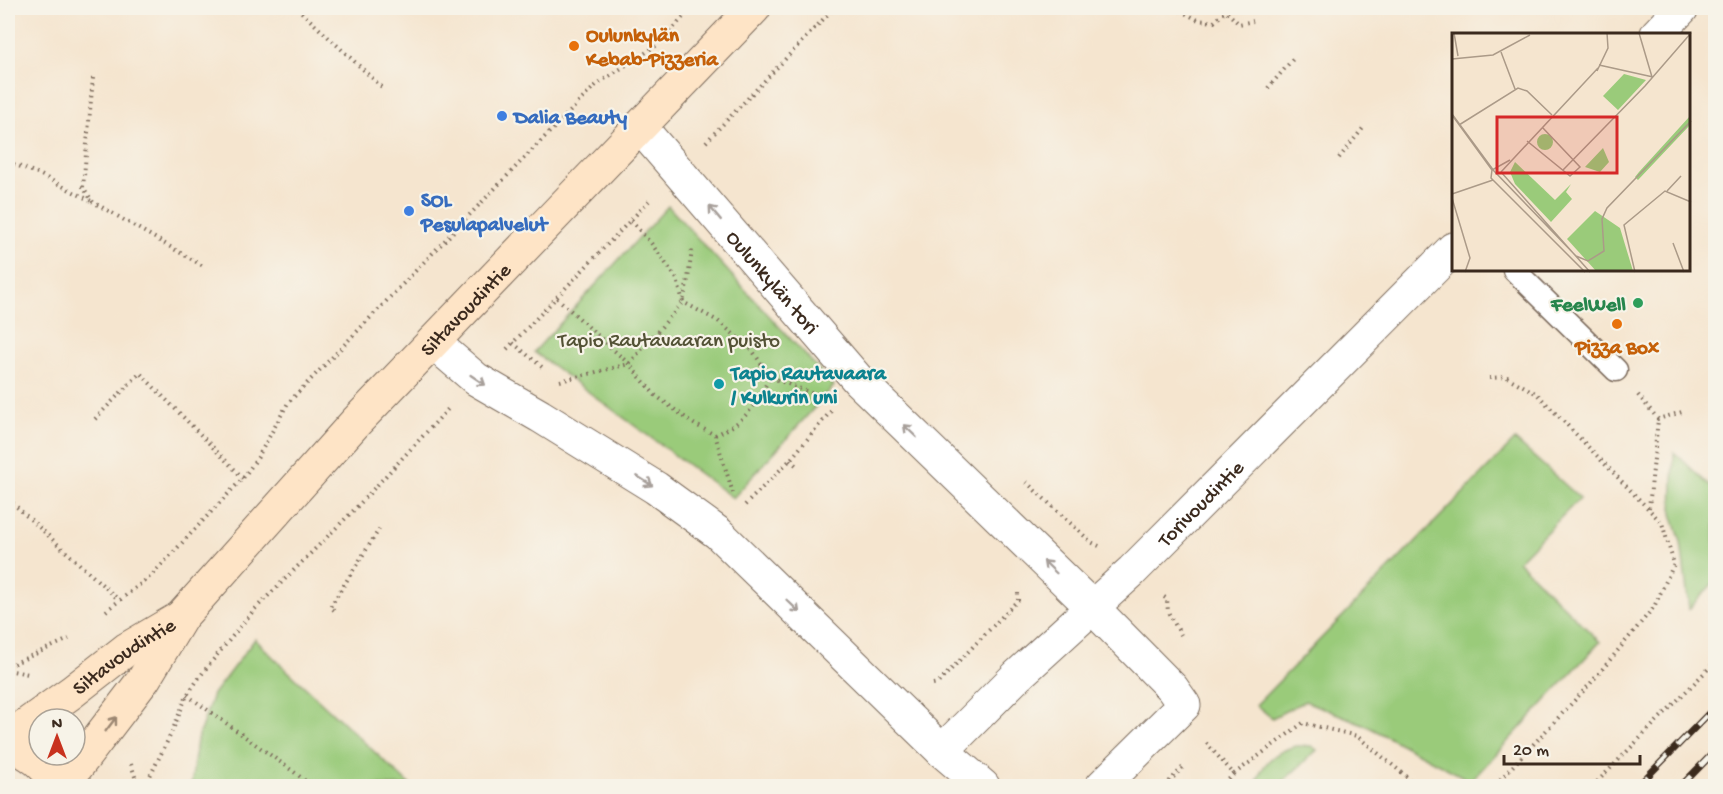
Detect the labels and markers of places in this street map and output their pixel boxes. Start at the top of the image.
place label: Oulunkylän Kebab-Pizzeria [585,25,719,74]
marker: Oulunkylän Kebab-Pizzeria [567,39,581,53]
place label: Dalia Beauty [512,107,628,132]
marker: Dalia Beauty [495,109,509,123]
place label: SOL Pesulapalvelut [420,190,549,239]
marker: SOL Pesulapalvelut [402,204,416,218]
place label: FeelWell [1550,294,1626,319]
marker: FeelWell [1631,296,1645,310]
marker: Pizza Box [1610,317,1624,331]
place label: Pizza Box [1574,337,1660,362]
place label: Tapio Rautavaara / Kulkurin uni [729,363,887,412]
marker: Tapio Rautavaara / Kulkurin uni [712,377,726,391]

